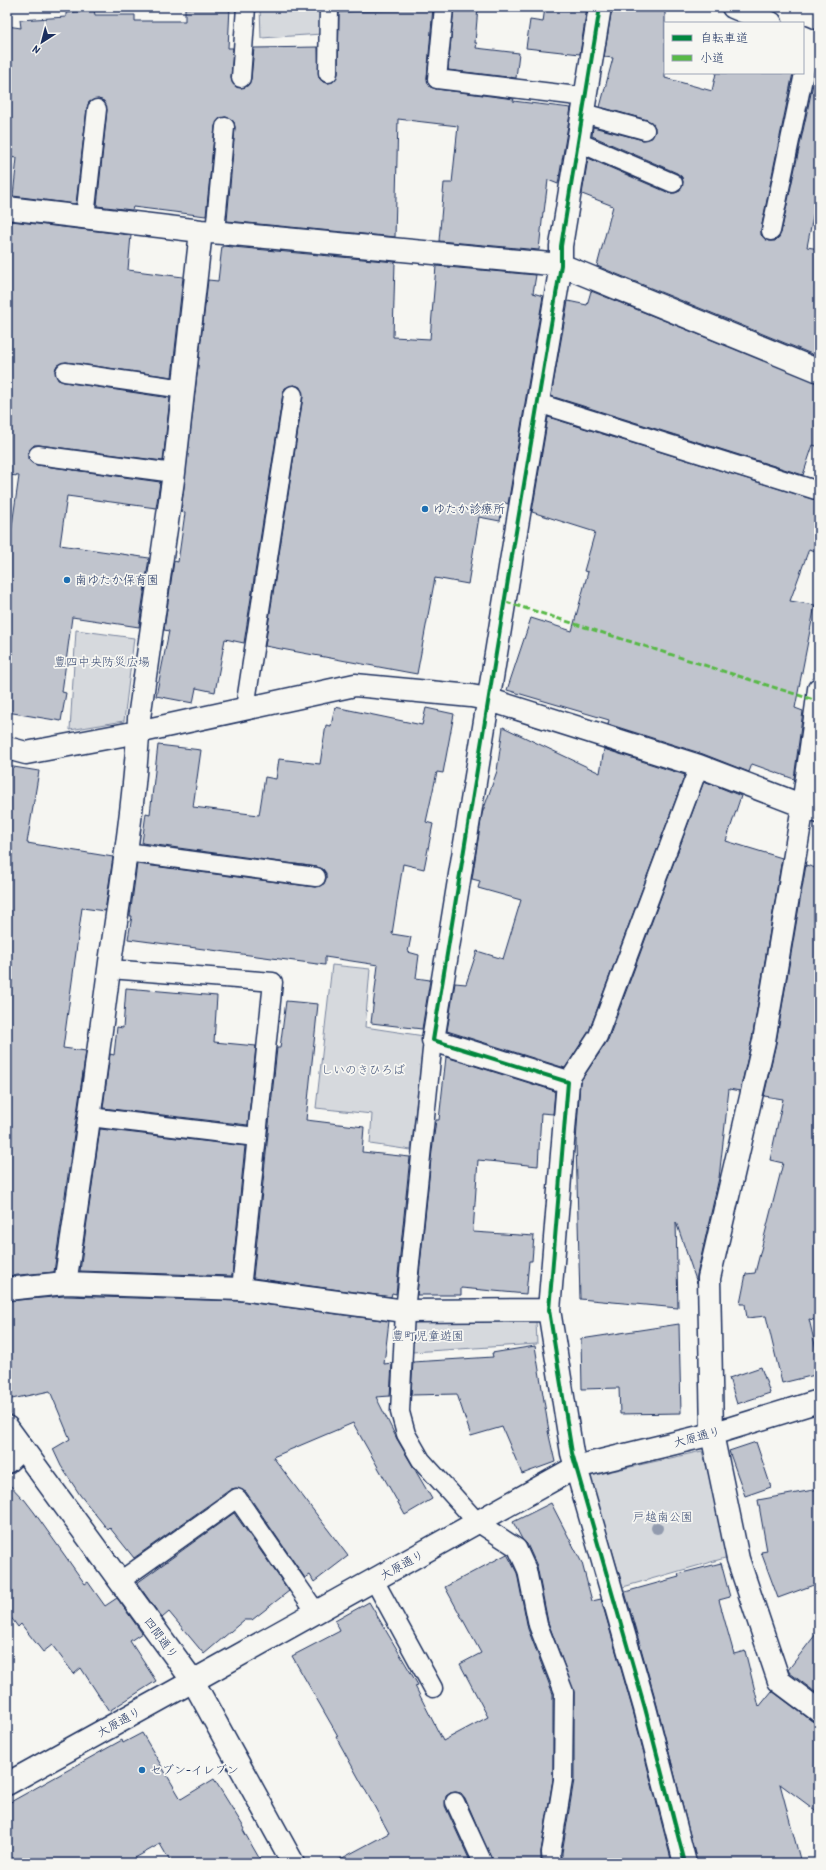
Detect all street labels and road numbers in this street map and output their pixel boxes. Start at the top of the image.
street label: 大原通り [671,1422,722,1451]
street label: 大原通り [377,1545,427,1584]
street label: 四間通り [140,1613,182,1662]
street label: 大原通り [94,1702,144,1741]

